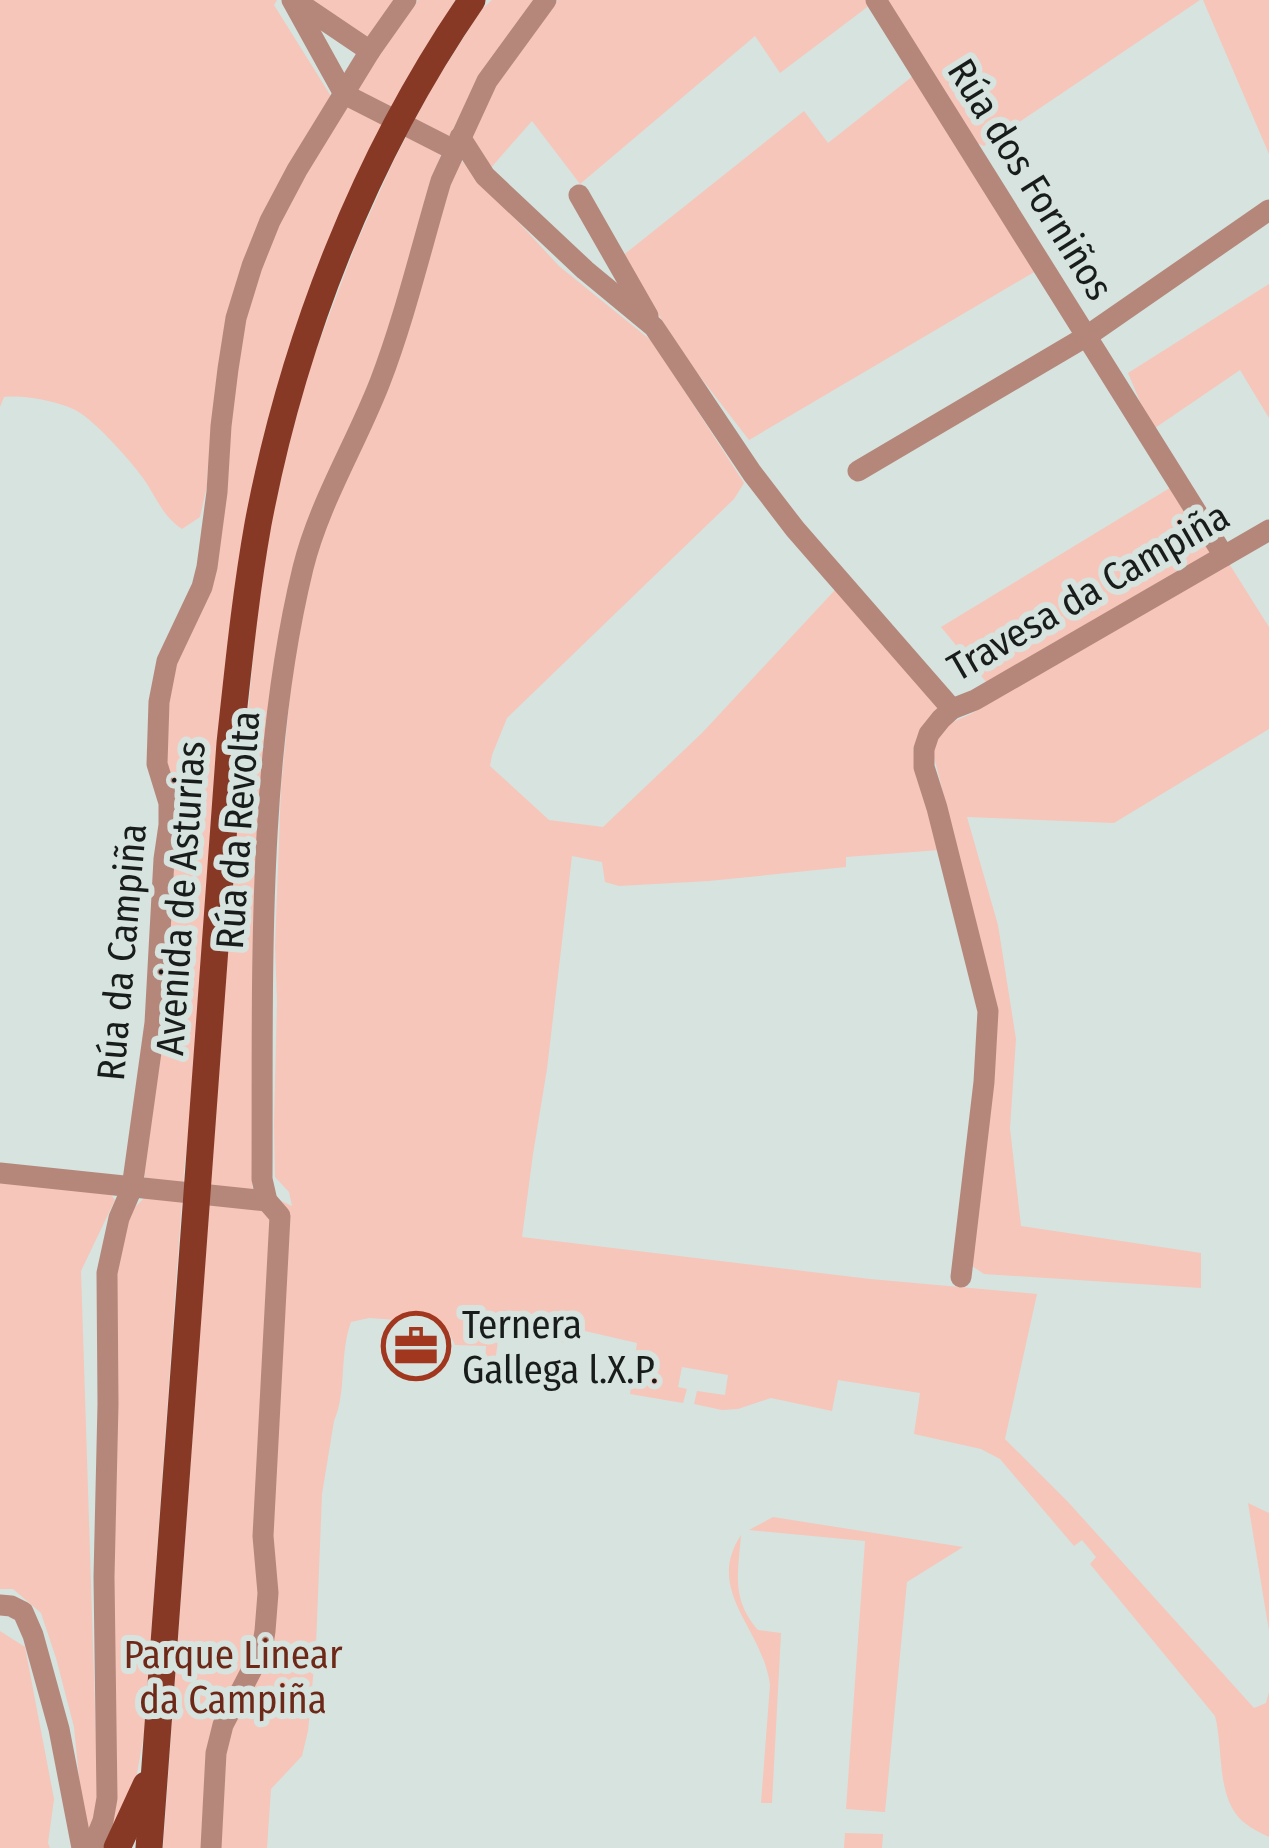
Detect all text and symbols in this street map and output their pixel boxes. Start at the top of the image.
street label: Rúa dos Forniños [938,51,1123,308]
street label: Travesa da Campiña [940,493,1237,691]
street label: Rúa da Revolta [207,710,269,951]
street label: Avenida de Asturias [147,739,215,1057]
street label: Rúa da Campiña [88,822,156,1083]
place label: Ternera Gallega l.X.P. [462,1302,659,1393]
office icon: Ternera Gallega l.X.P. [381,1311,451,1381]
park label: Parque Linear da Campiña [123,1632,343,1723]

